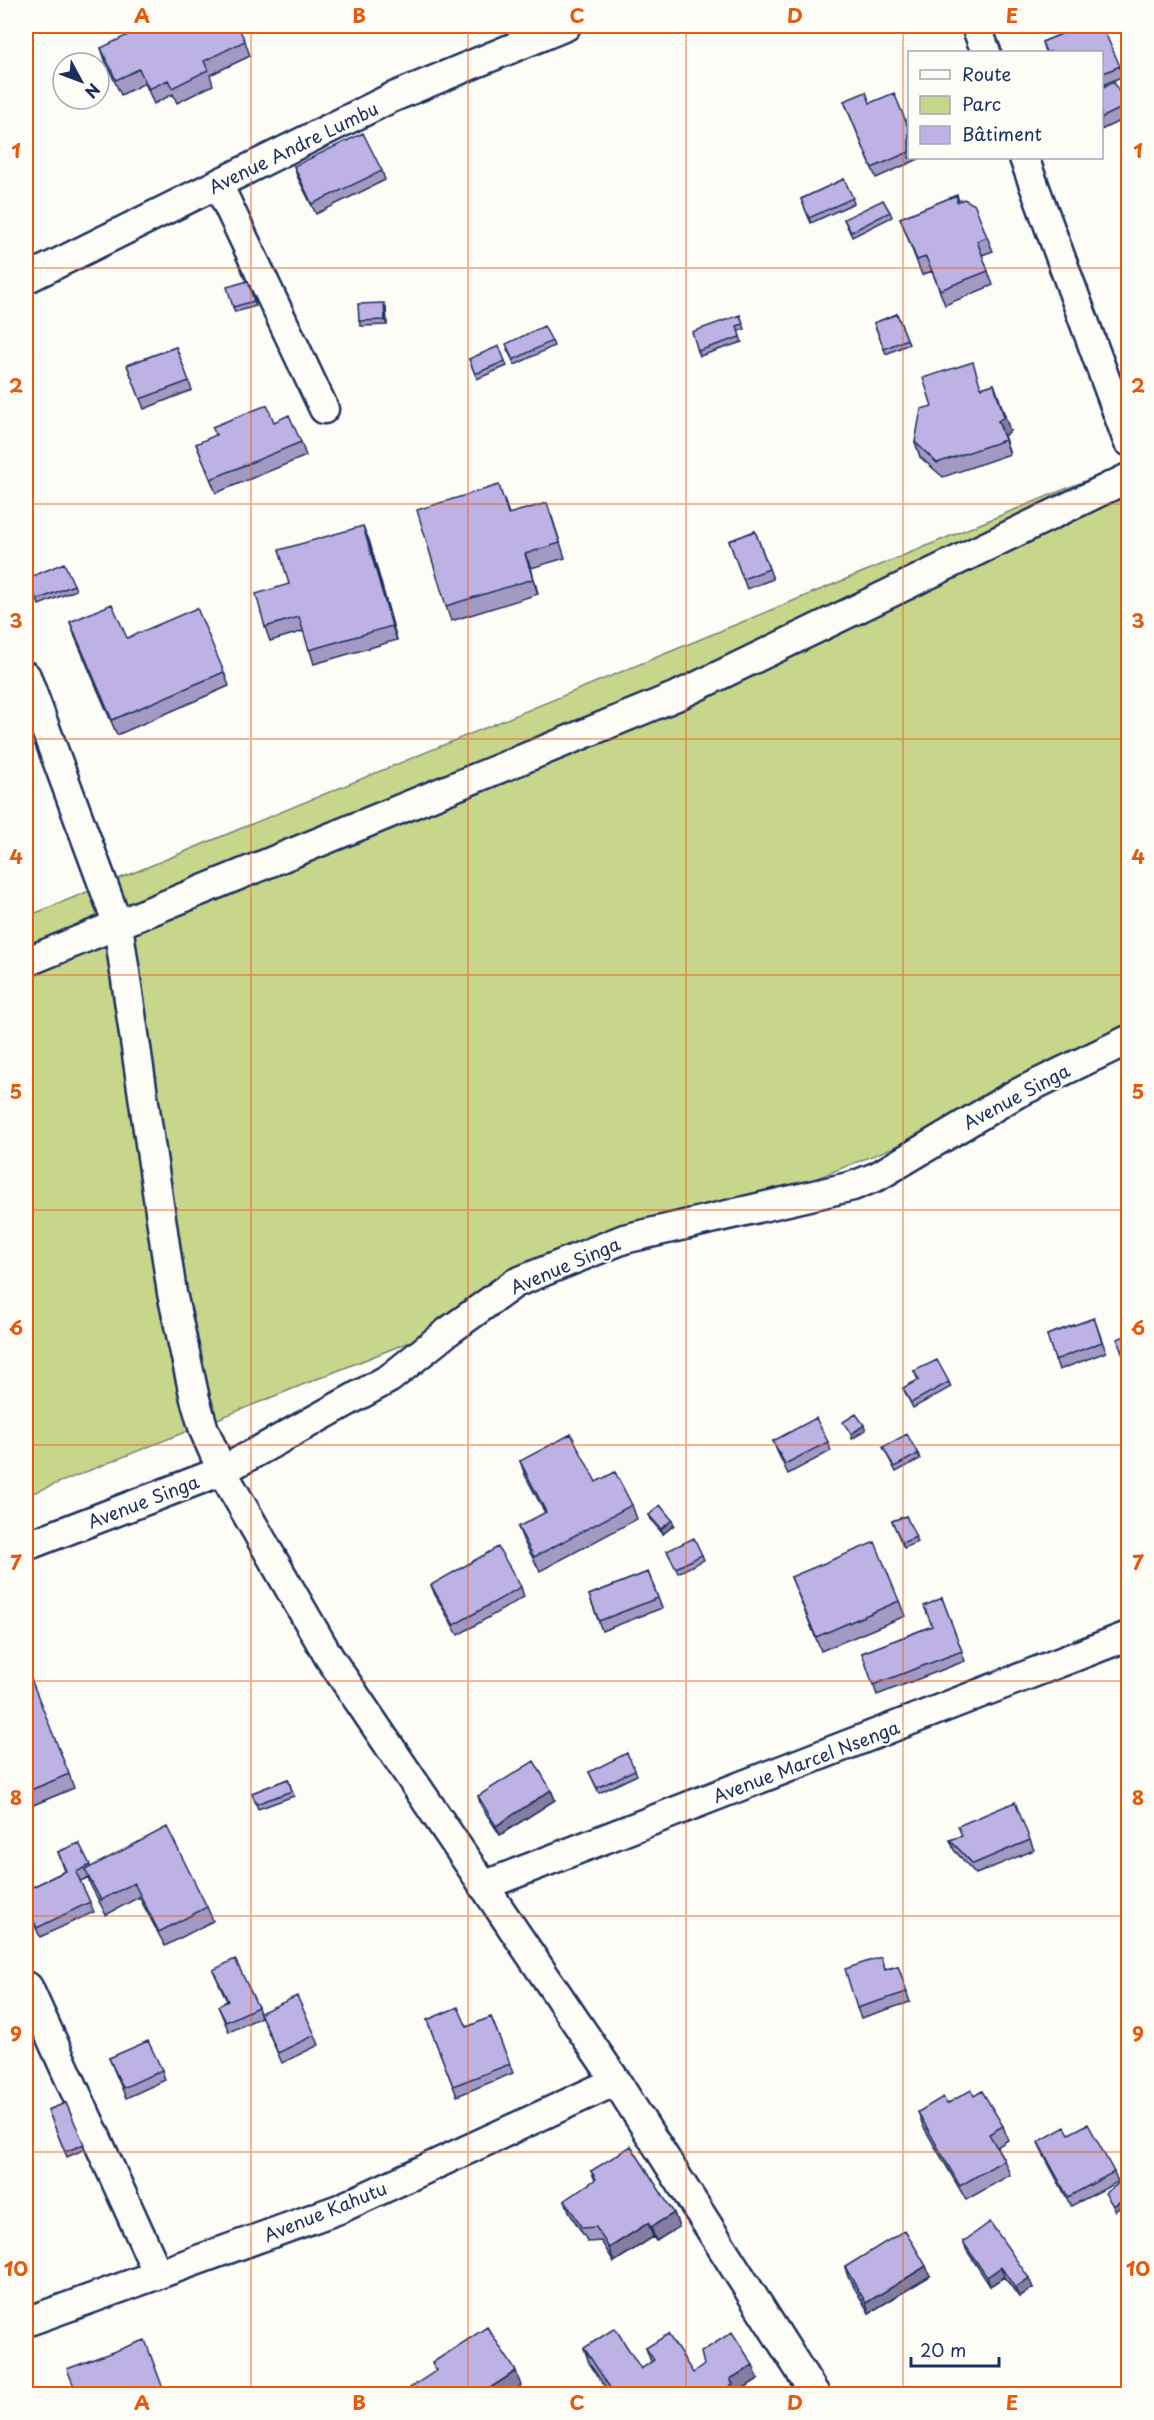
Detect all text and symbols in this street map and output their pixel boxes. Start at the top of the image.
text: A [134,0,150,30]
text: B [352,0,366,30]
text: C [569,0,585,30]
text: D [787,0,803,30]
text: E [1006,0,1018,30]
north arrow [51,51,111,111]
legend [908,51,1103,159]
text: Route [962,60,1012,87]
text: N [80,79,106,104]
text: Parc [962,90,1001,117]
street label: Avenue Andre Lumbu [204,94,382,200]
text: Bâtiment [962,120,1042,147]
text: 1 [11,135,21,165]
text: 1 [1133,135,1143,165]
text: 2 [9,370,23,400]
text: 2 [1131,370,1145,400]
text: 3 [9,605,23,635]
text: 3 [1131,605,1145,635]
text: 4 [9,841,23,871]
text: 4 [1131,841,1145,871]
street label: Avenue Singa [958,1056,1075,1135]
text: 5 [10,1076,22,1106]
text: 5 [1132,1076,1144,1106]
street label: Avenue Singa [506,1229,625,1300]
text: 6 [9,1312,23,1342]
text: 6 [1131,1312,1145,1342]
street label: Avenue Singa [83,1467,203,1535]
text: 7 [10,1547,22,1577]
text: 7 [1132,1547,1144,1577]
street label: Avenue Marcel Nsenga [709,1713,904,1809]
text: 8 [10,1782,22,1812]
text: 8 [1132,1782,1144,1812]
text: 9 [10,2018,22,2048]
text: 9 [1132,2018,1144,2048]
street label: Avenue Kahutu [259,2174,391,2248]
text: 10 [4,2253,28,2283]
text: 10 [1126,2253,1150,2283]
scale bar [911,2330,1000,2368]
text: 20 m [920,2336,966,2363]
text: A [134,2387,150,2417]
text: B [352,2387,366,2417]
text: C [569,2387,585,2417]
text: D [787,2387,803,2417]
text: E [1006,2387,1018,2417]

